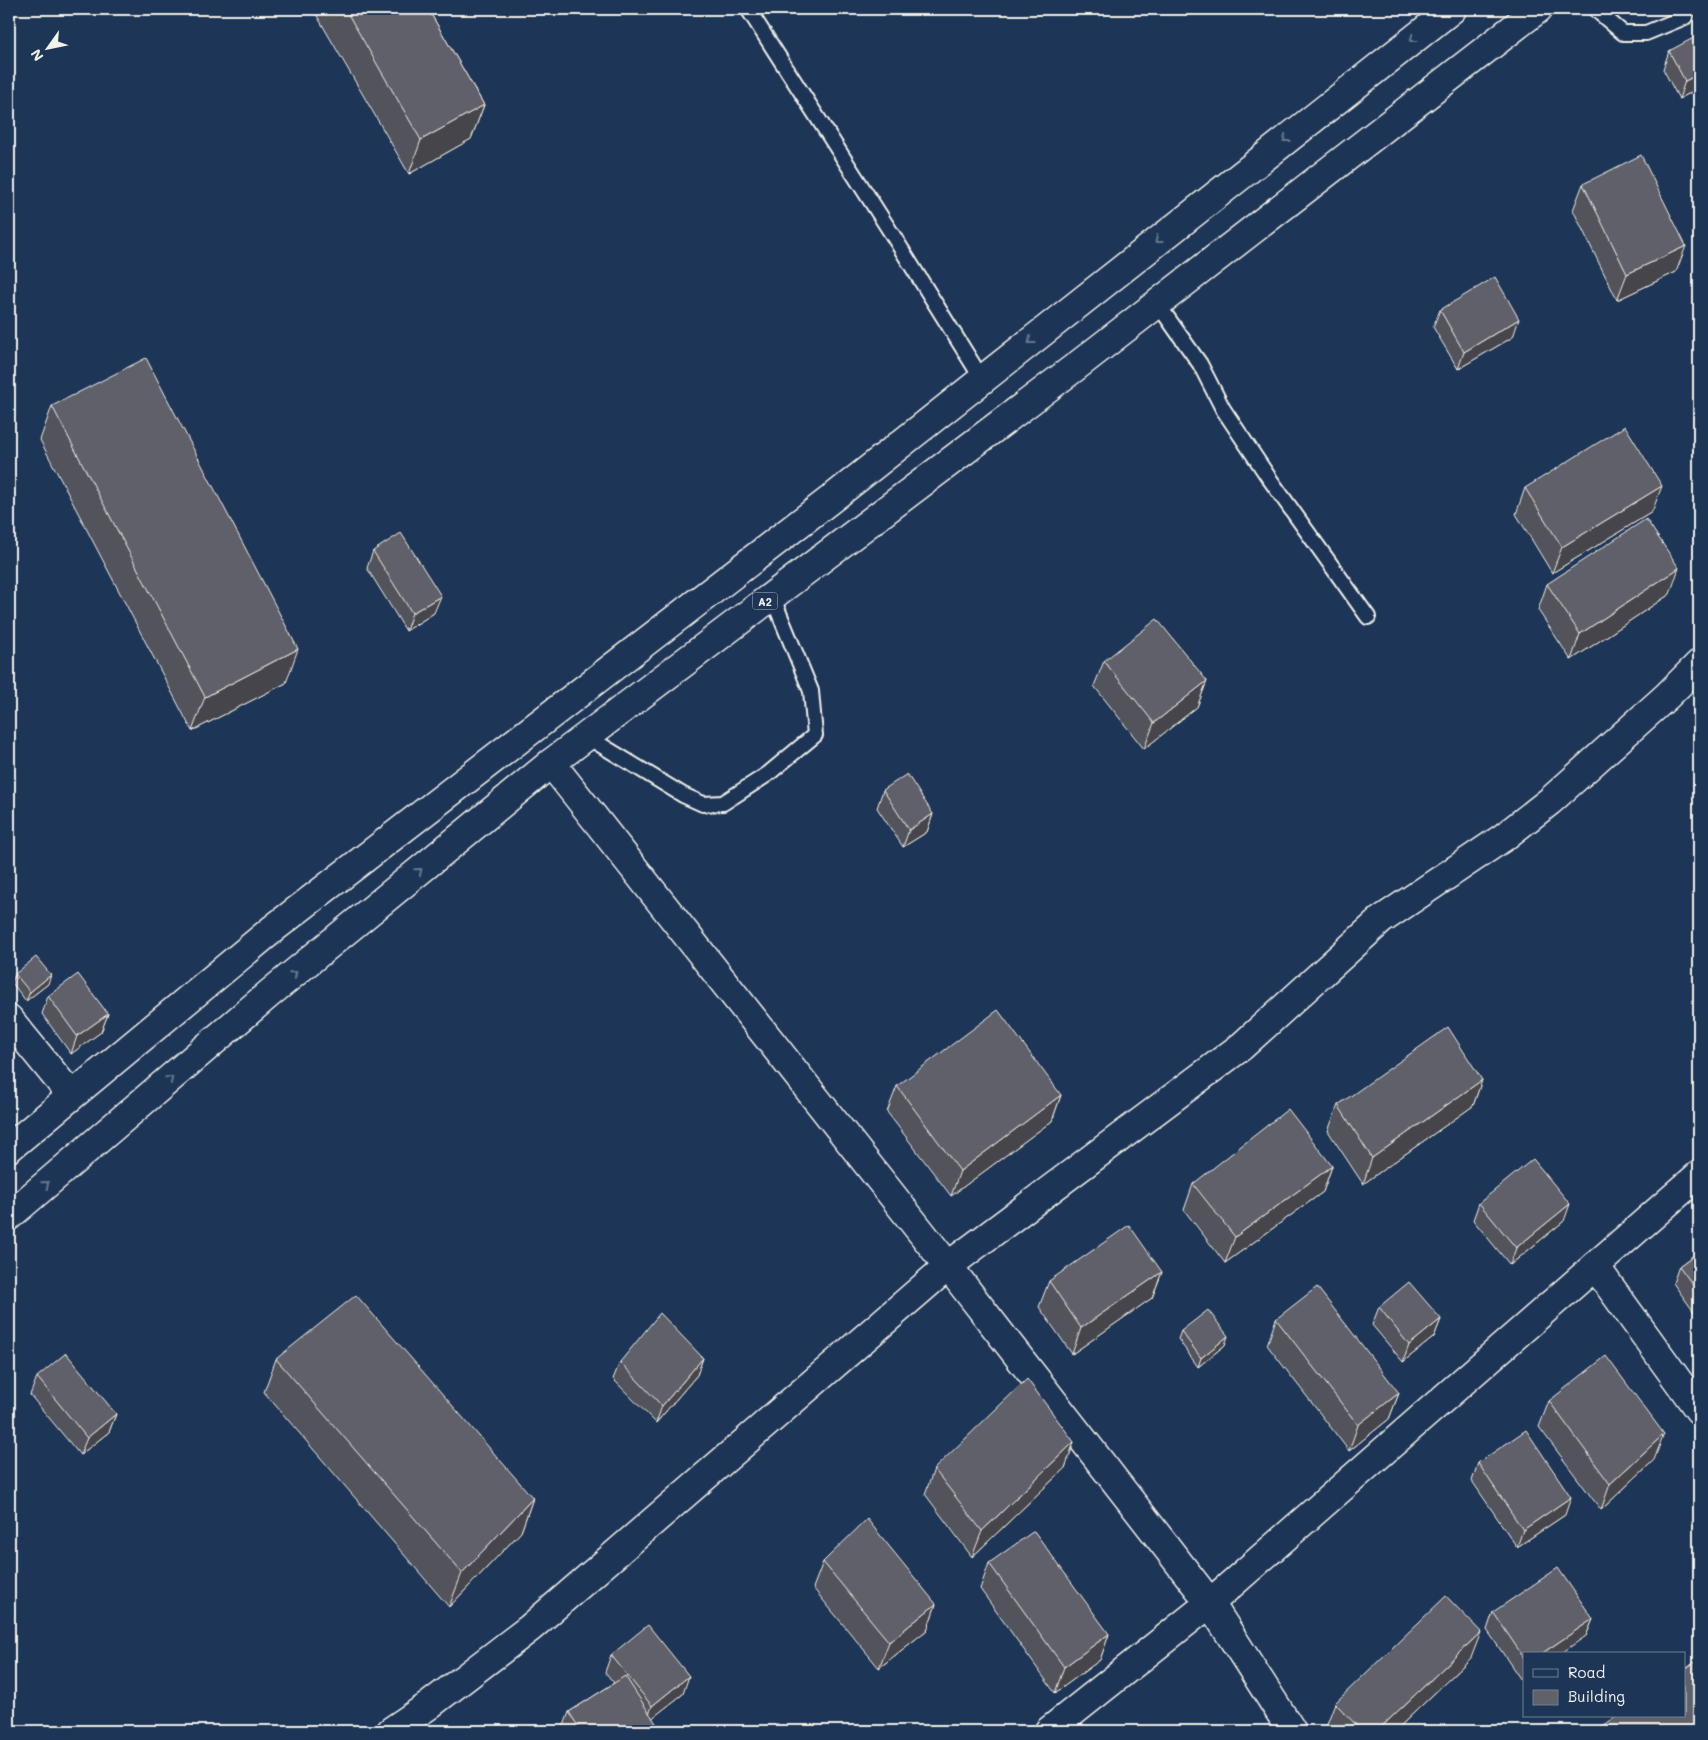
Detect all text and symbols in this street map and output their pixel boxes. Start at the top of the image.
north arrow [22,22,72,72]
one-way arrow [1410,33,1419,42]
text: N [26,46,48,65]
one-way arrow [1283,134,1292,142]
one-way arrow [1154,234,1164,243]
one-way arrow [1027,335,1036,344]
road number: A2 [752,592,778,610]
one-way arrow [413,868,422,876]
one-way arrow [288,970,297,979]
one-way arrow [164,1076,173,1085]
one-way arrow [40,1182,49,1190]
legend [1523,1652,1686,1718]
text: Road [1568,1662,1605,1682]
text: Building [1568,1686,1625,1706]

